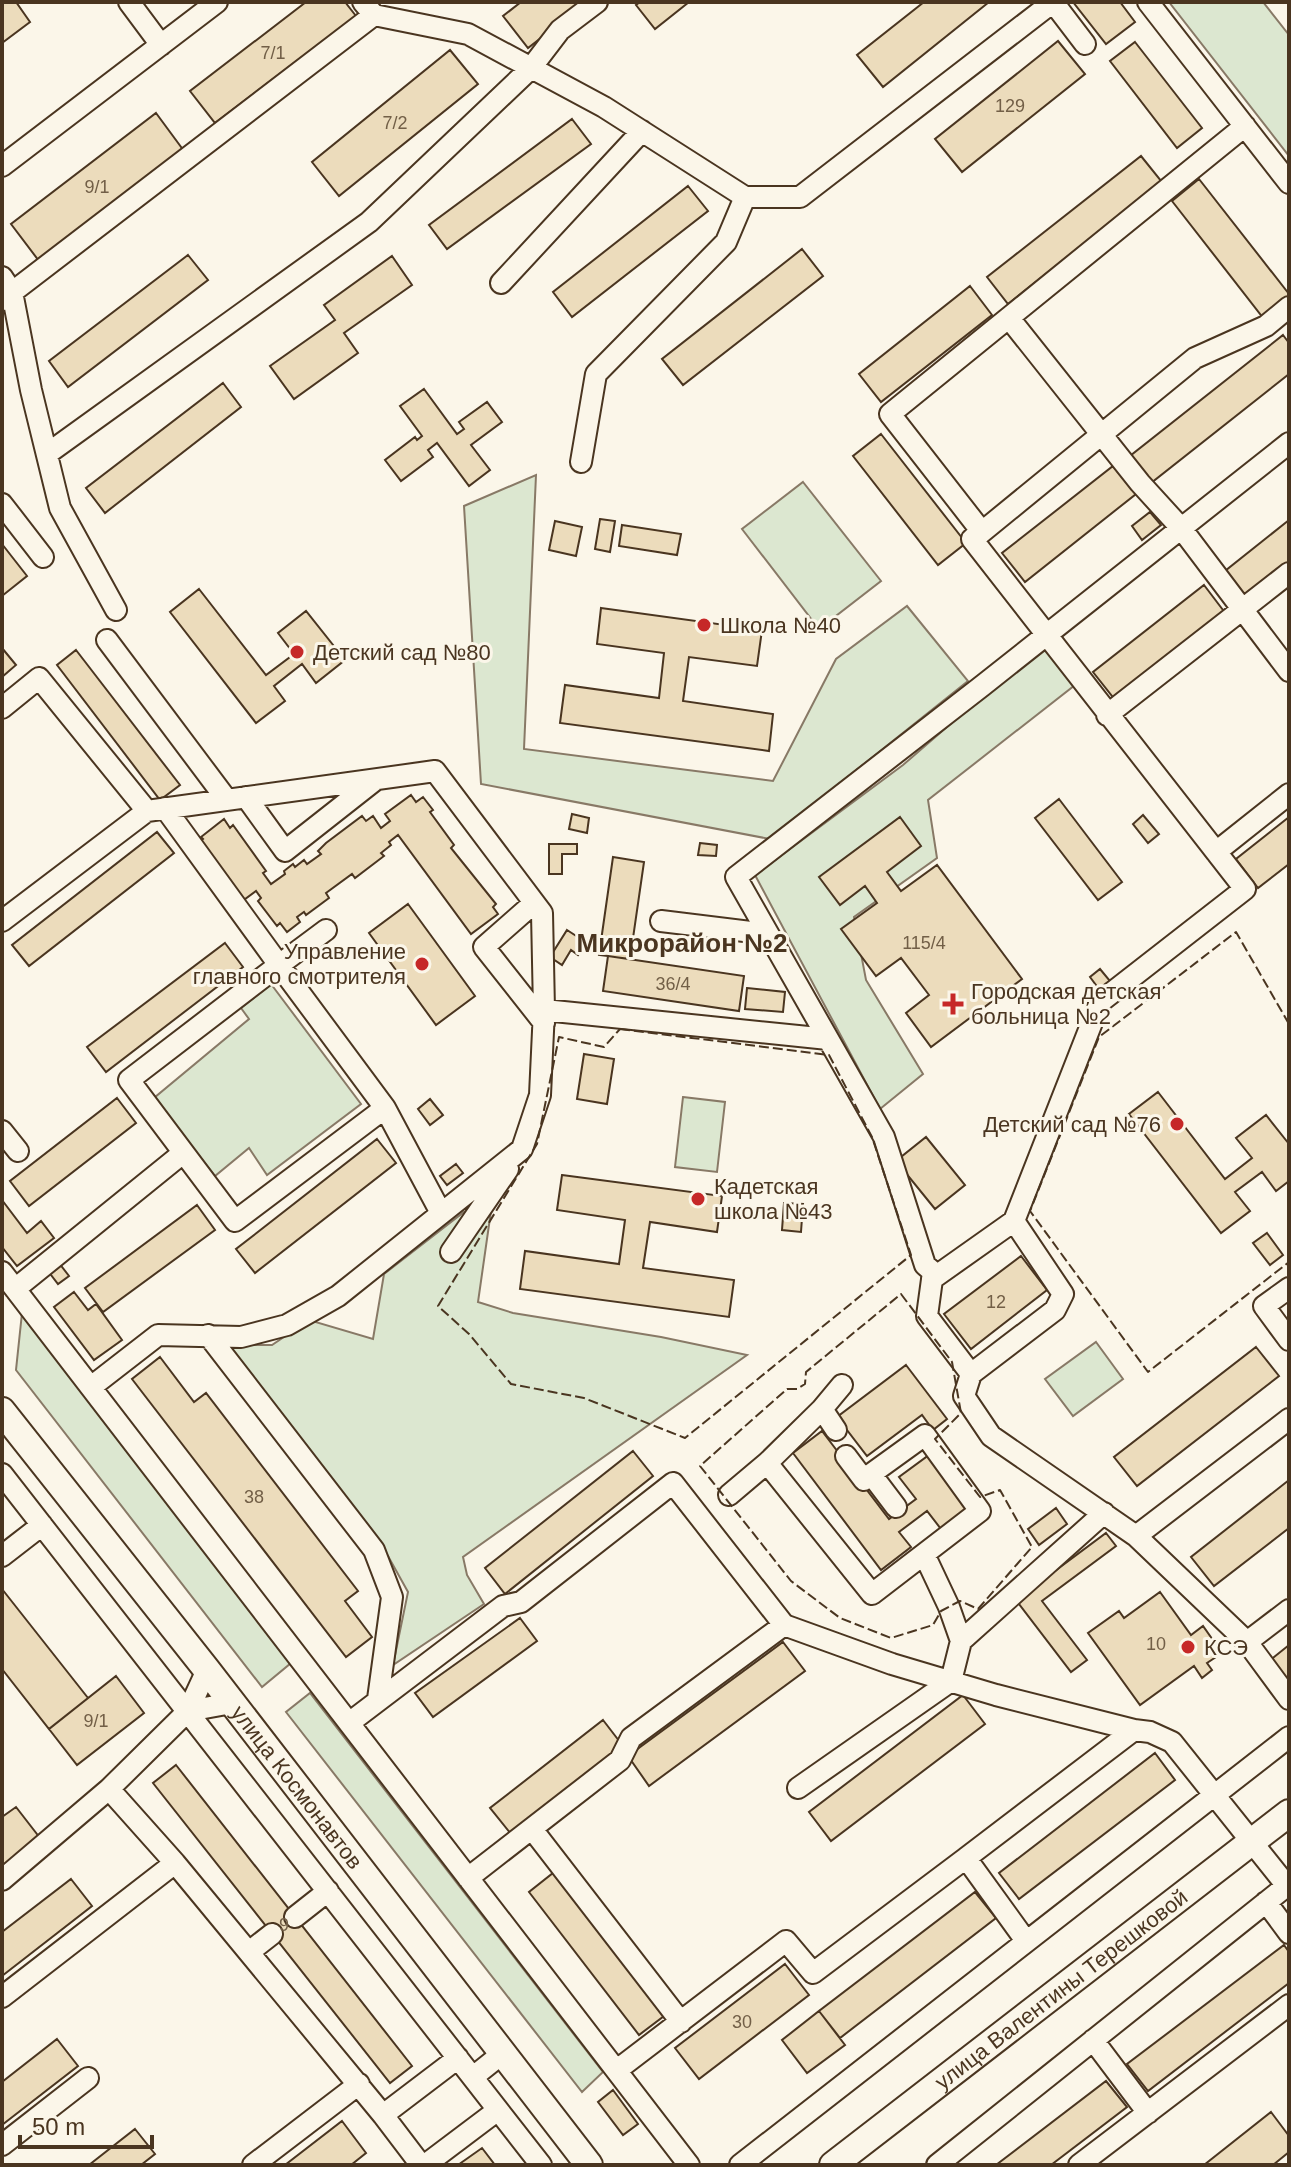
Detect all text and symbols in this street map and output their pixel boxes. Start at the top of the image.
house number: 7/1 [260,43,286,63]
house number: 129 [995,96,1025,116]
house number: 7/2 [382,113,408,133]
house number: 9/1 [84,177,110,197]
place label: Школа №40 [720,613,841,638]
marker: Школа №40 [695,616,713,634]
place label: Детский сад №80 [313,640,491,665]
marker: Детский сад №80 [288,643,306,661]
district label: Микрорайон №2 [577,928,788,958]
house number: 115/4 [902,933,946,953]
place label: Управление главного смотрителя [193,939,406,989]
marker: Управление главного смотрителя [413,955,431,973]
house number: 36/4 [655,974,691,994]
place label: Городская детская больница №2 [971,979,1161,1029]
marker: Городская детская больница №2 [942,993,964,1015]
place label: Детский сад №76 [983,1112,1161,1137]
marker: Детский сад №76 [1168,1115,1186,1133]
place label: Кадетская школа №43 [714,1174,833,1224]
marker: Кадетская школа №43 [689,1190,707,1208]
house number: 12 [986,1292,1006,1312]
house number: 38 [244,1487,264,1507]
house number: 10 [1146,1634,1166,1654]
place label: КСЭ [1204,1635,1248,1660]
marker: КСЭ [1179,1638,1197,1656]
street label: улица Космонавтов [226,1701,368,1874]
house number: 9/1 [83,1711,109,1731]
street label: улица Валентины Терешковой [930,1884,1192,2095]
house number: 9 [279,1915,289,1935]
house number: 30 [732,2012,752,2032]
scale bar [20,2099,152,2149]
text: 50 m [32,2113,85,2140]

